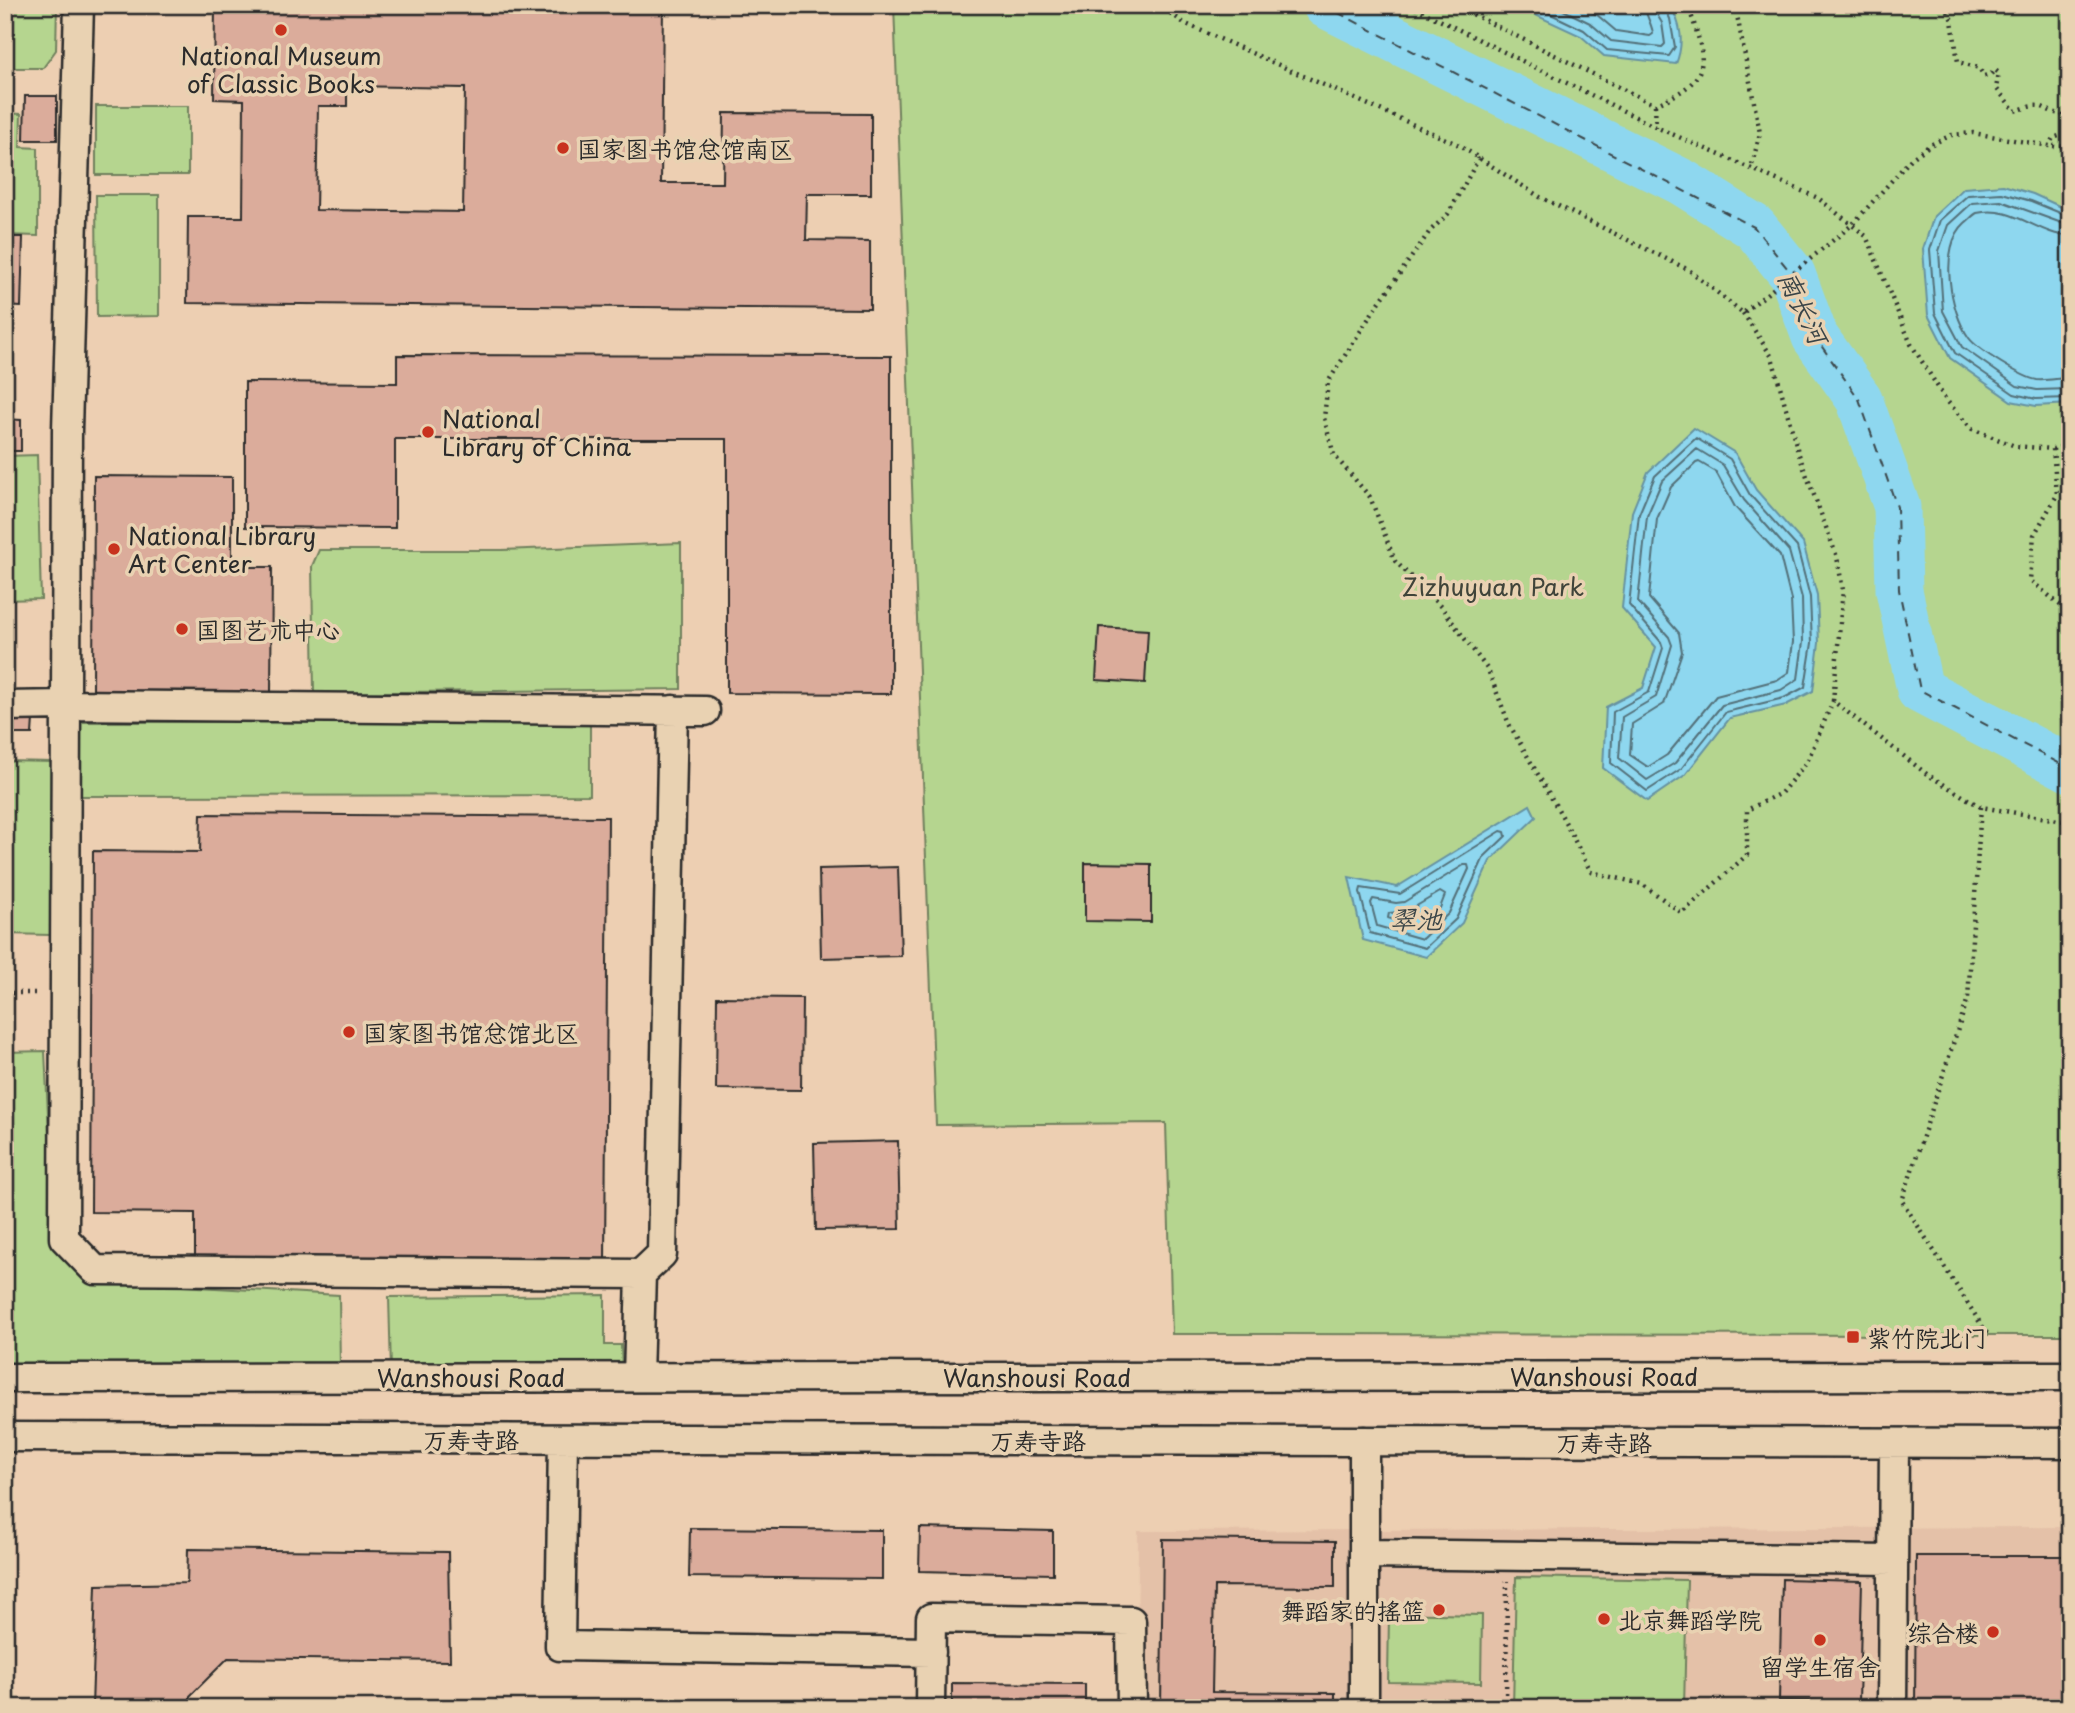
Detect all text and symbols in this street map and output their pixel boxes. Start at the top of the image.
marker: National Museum of Classic Books [273,22,289,38]
place label: National Museum of Classic Books [180,37,382,101]
place label: 国家图书馆总馆南区 [577,130,793,166]
marker: 国家图书馆总馆南区 [555,140,571,156]
water label: 南长河 [1769,263,1840,354]
place label: National Library of China [442,400,631,464]
marker: National Library of China [420,424,436,440]
place label: National Library Art Center [128,517,316,581]
marker: National Library Art Center [106,541,122,557]
park label: Zizhuyuan Park [1402,568,1584,604]
place label: 国图艺术中心 [196,611,340,647]
marker: 国图艺术中心 [174,621,190,637]
water label: 翠池 [1390,899,1443,938]
place label: 国家图书馆总馆北区 [363,1014,579,1050]
marker: 国家图书馆总馆北区 [341,1024,357,1040]
place label: 紫竹院北门 [1867,1319,1987,1355]
marker: 紫竹院北门 [1845,1329,1861,1345]
street label: Wanshousi Road [1510,1358,1698,1394]
street label: Wanshousi Road [377,1359,565,1395]
street label: Wanshousi Road [943,1359,1131,1395]
street label: 万寿寺路 [423,1421,519,1457]
street label: 万寿寺路 [990,1422,1086,1458]
street label: 万寿寺路 [1556,1424,1652,1460]
place label: 舞蹈家的摇篮 [1281,1592,1425,1628]
place label: 北京舞蹈学院 [1618,1601,1762,1637]
marker: 舞蹈家的摇篮 [1431,1602,1447,1618]
marker: 北京舞蹈学院 [1596,1611,1612,1627]
place label: 综合楼 [1907,1614,1979,1650]
marker: 综合楼 [1985,1624,2001,1640]
marker: 留学生宿舍 [1812,1632,1828,1648]
place label: 留学生宿舍 [1760,1648,1880,1684]

